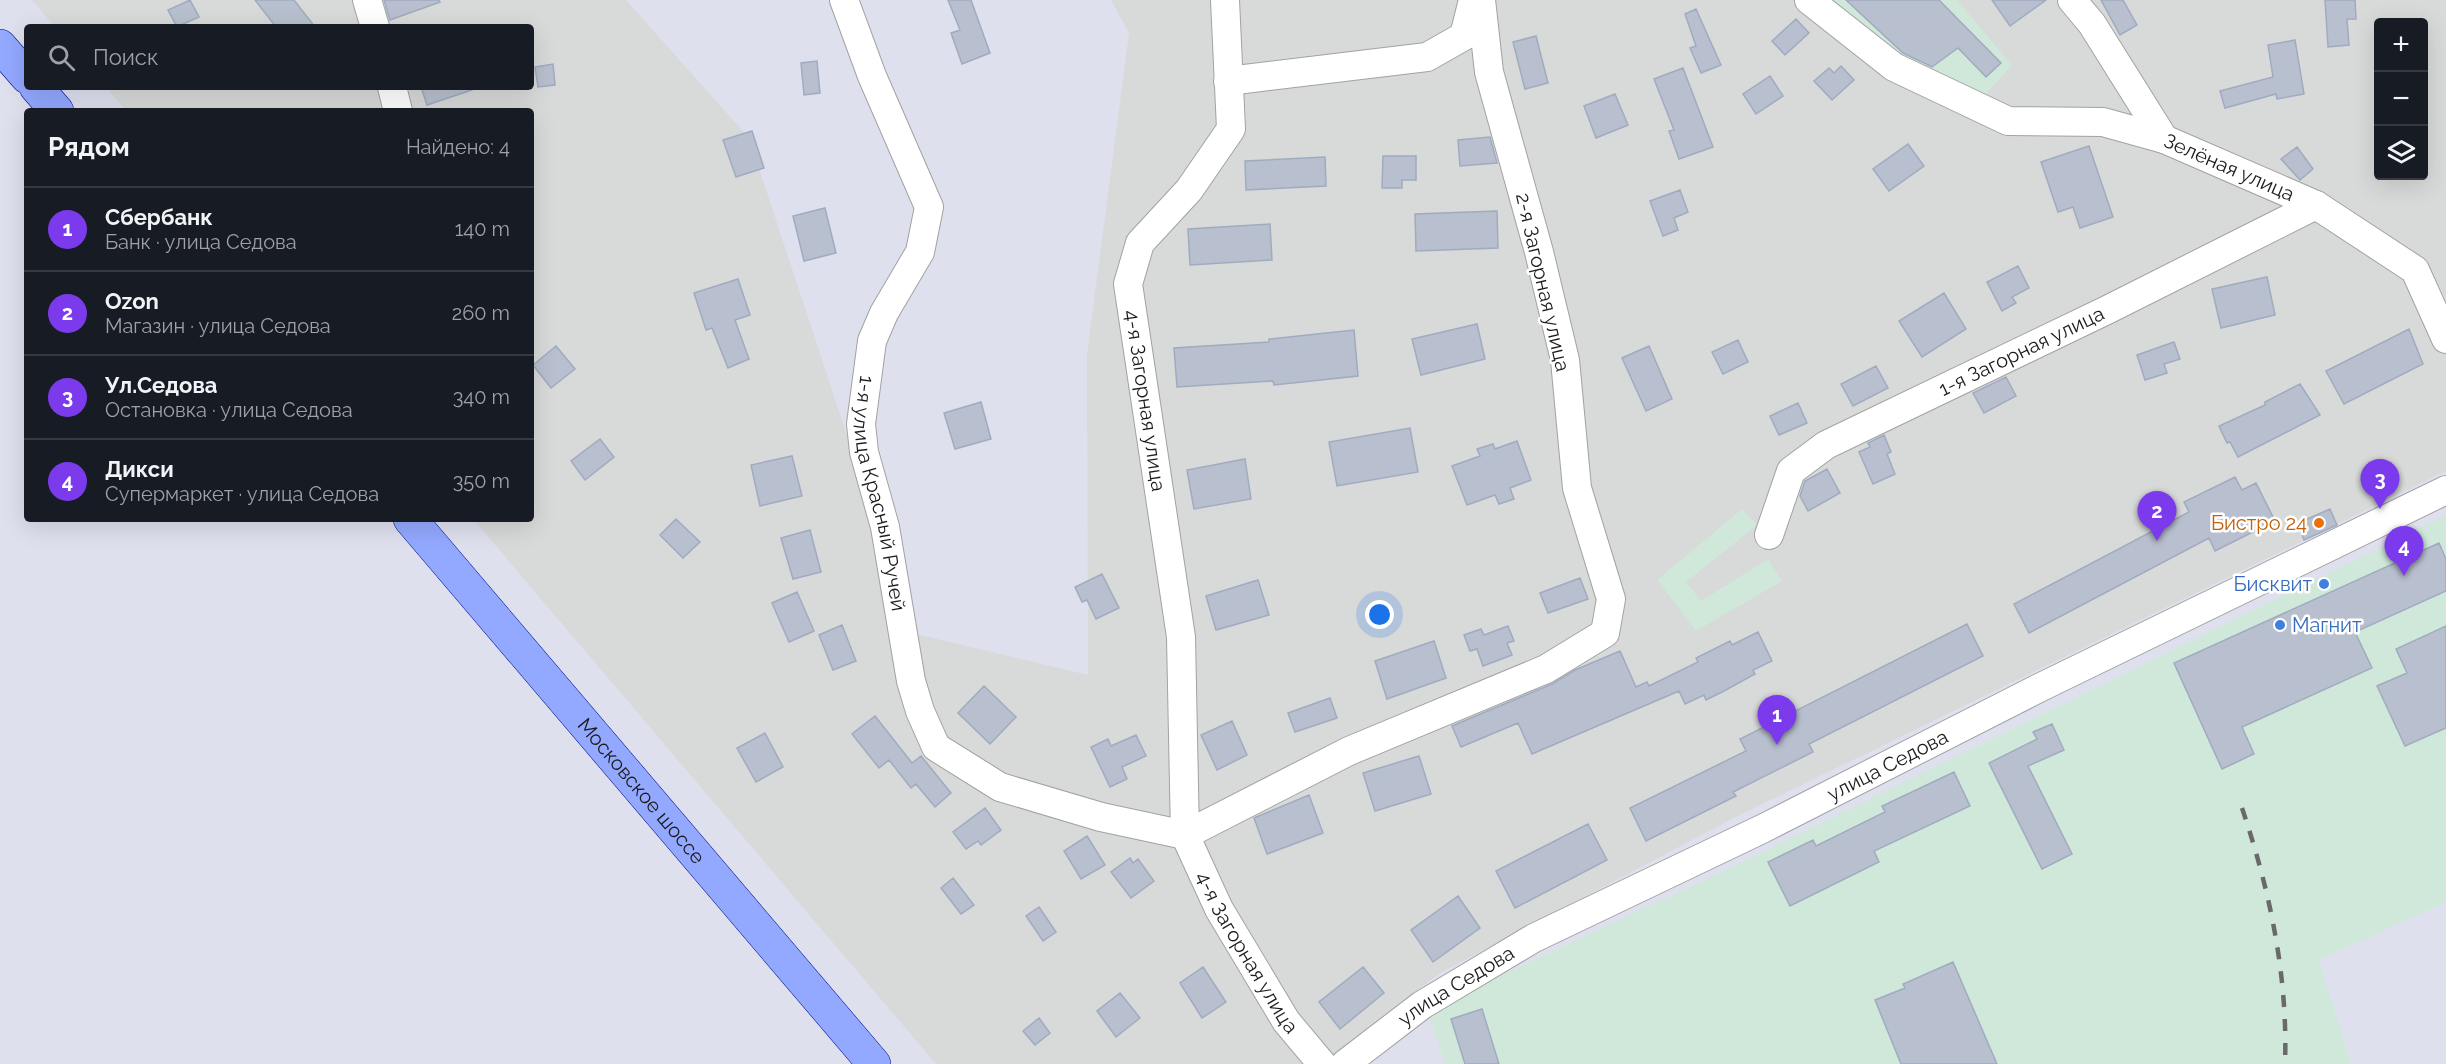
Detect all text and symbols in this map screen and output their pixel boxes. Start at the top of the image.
map controls [2374,18,2428,180]
button: + [2374,18,2428,72]
search box [24,24,534,90]
icon: search [45,41,78,74]
text: Поиск [93,44,158,70]
button: − [2374,72,2428,126]
button: layers [2374,126,2428,180]
street label: Зелёная улица [2160,128,2298,206]
text: Рядом [48,132,130,162]
text: Найдено: 4 [406,135,510,159]
street label: 2-я Загорная улица [1511,190,1575,374]
text: Сбербанк [105,204,213,230]
text: 1 [63,217,72,241]
text: 140 m [455,217,510,241]
text: Банк · улица Седова [105,230,297,254]
text: Ozon [105,288,159,314]
text: 2 [62,301,73,325]
text: 260 m [452,301,510,325]
street label: 1-я Загорная улица [1935,301,2108,401]
street label: 4-я Загорная улица [1120,308,1171,493]
text: Магазин · улица Седова [105,314,331,338]
text: Ул.Седова [105,372,217,398]
street label: 1-я улица Красный Ручей [848,374,911,613]
text: 3 [62,385,73,409]
text: 340 m [453,385,510,409]
text: Остановка · улица Седова [105,398,353,422]
text: Дикси [105,456,174,482]
pin: 3 [2360,460,2400,509]
text: 4 [62,469,73,493]
text: 350 m [453,469,510,493]
text: Супермаркет · улица Седова [105,482,379,506]
pin: 2 [2138,492,2176,541]
place label: Бистро 24 [2211,511,2307,535]
marker: Бистро 24 [2312,516,2326,530]
pin: 4 [2384,526,2424,576]
place label: Бисквит [2234,572,2312,596]
marker: Бисквит [2317,577,2331,591]
your location [1365,600,1394,629]
place label: Магнит [2292,613,2362,637]
marker: Магнит [2273,618,2287,632]
pin: 1 [1758,696,1796,745]
street label: Московское шоссе [573,713,710,869]
street label: улица Седова [1823,724,1952,806]
street label: 4-я Загорная улица [1191,868,1303,1038]
street label: улица Седова [1393,941,1518,1031]

